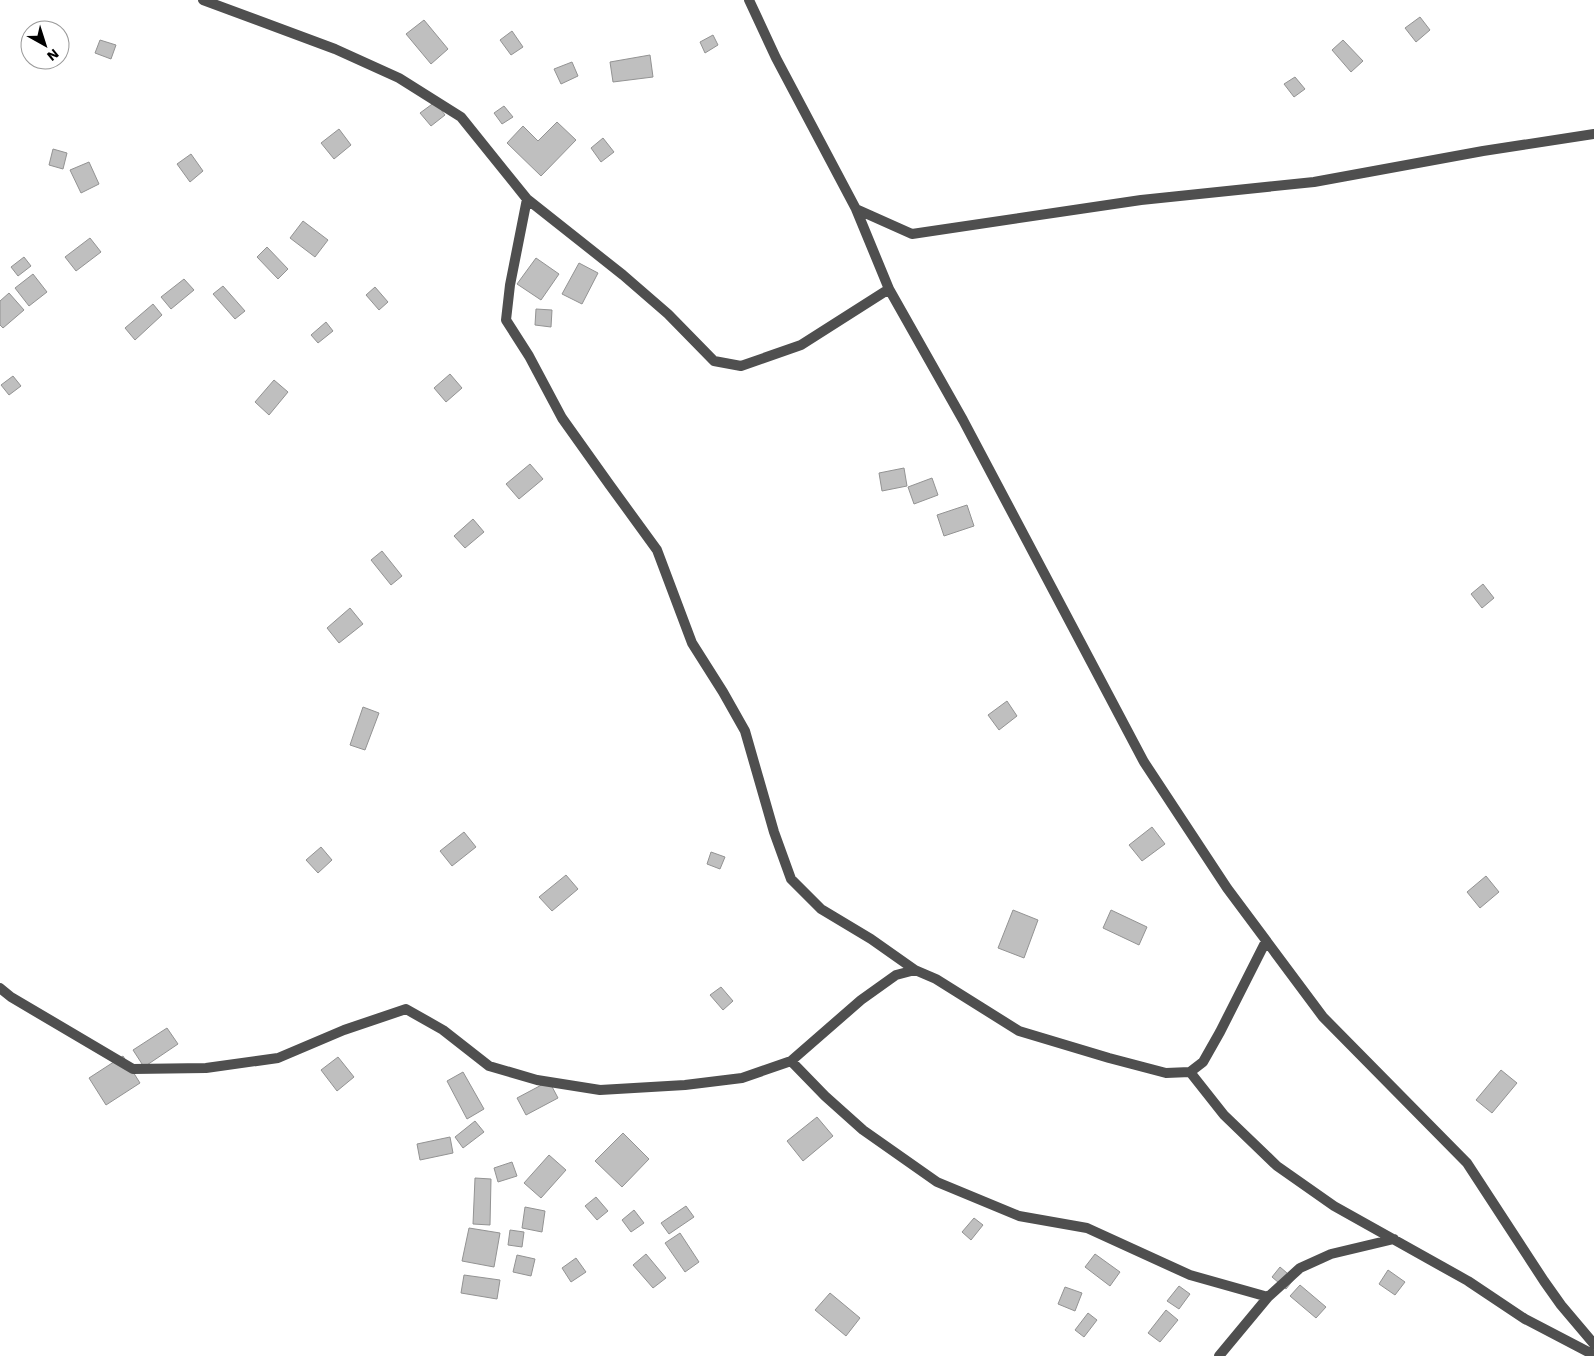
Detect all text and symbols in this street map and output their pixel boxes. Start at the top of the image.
north arrow [20,20,70,70]
text: N [44,46,62,65]

